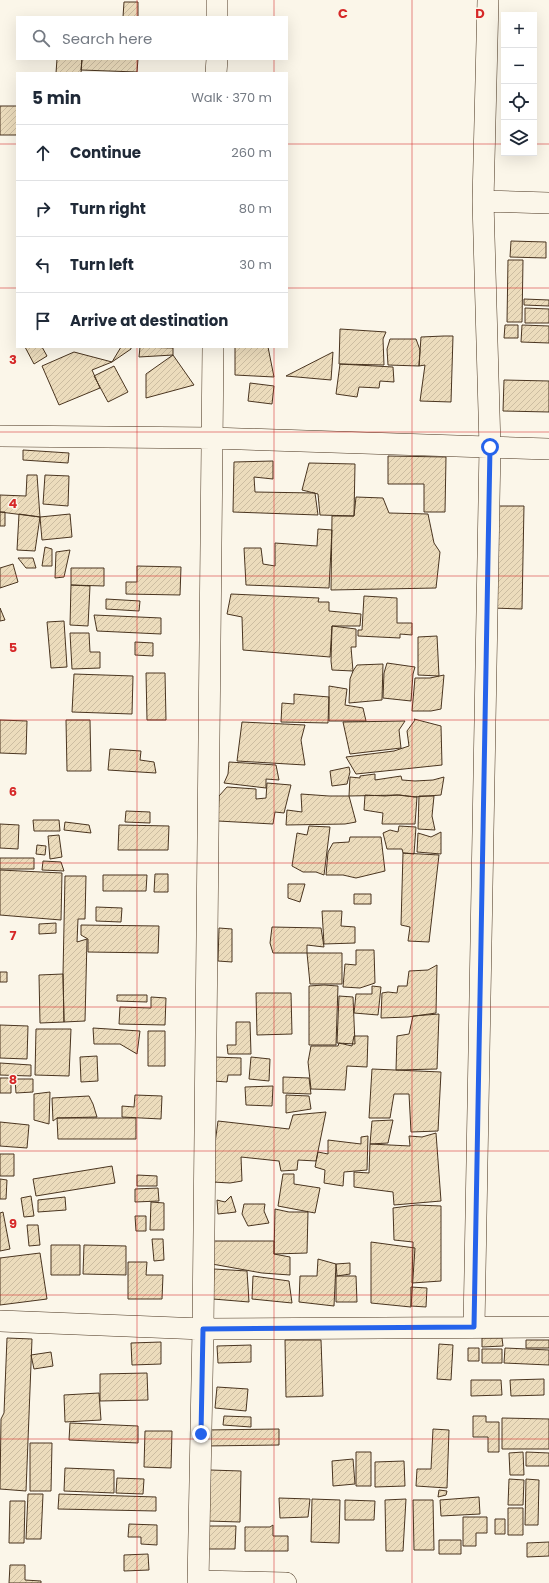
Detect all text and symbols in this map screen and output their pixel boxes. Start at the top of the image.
text: C [338,4,348,23]
text: D [475,4,485,23]
map controls [501,12,537,156]
button: + [501,12,537,48]
search box [16,16,288,60]
icon: search [30,27,52,49]
text: Search here [62,28,152,49]
button: − [501,48,537,84]
button: locate [501,84,537,120]
text: 5 min [32,86,81,110]
text: Walk · 370 m [191,88,272,107]
button: layers [501,120,537,156]
icon: ahead [32,142,54,164]
text: Continue [70,142,141,163]
text: 260 m [231,143,272,162]
icon: right [32,198,54,220]
text: Turn right [70,198,146,219]
text: 80 m [239,199,272,218]
icon: left [32,254,54,276]
text: Turn left [70,254,134,275]
text: 30 m [239,255,272,274]
icon: arrive [32,310,54,332]
text: Arrive at destination [70,310,228,331]
text: 3 [9,350,17,369]
route start [481,438,499,456]
text: 4 [9,494,18,513]
text: 5 [9,638,17,657]
text: 6 [9,782,17,801]
text: 7 [10,926,17,945]
text: 8 [9,1070,17,1089]
text: 9 [9,1214,17,1233]
route end [192,1425,210,1443]

